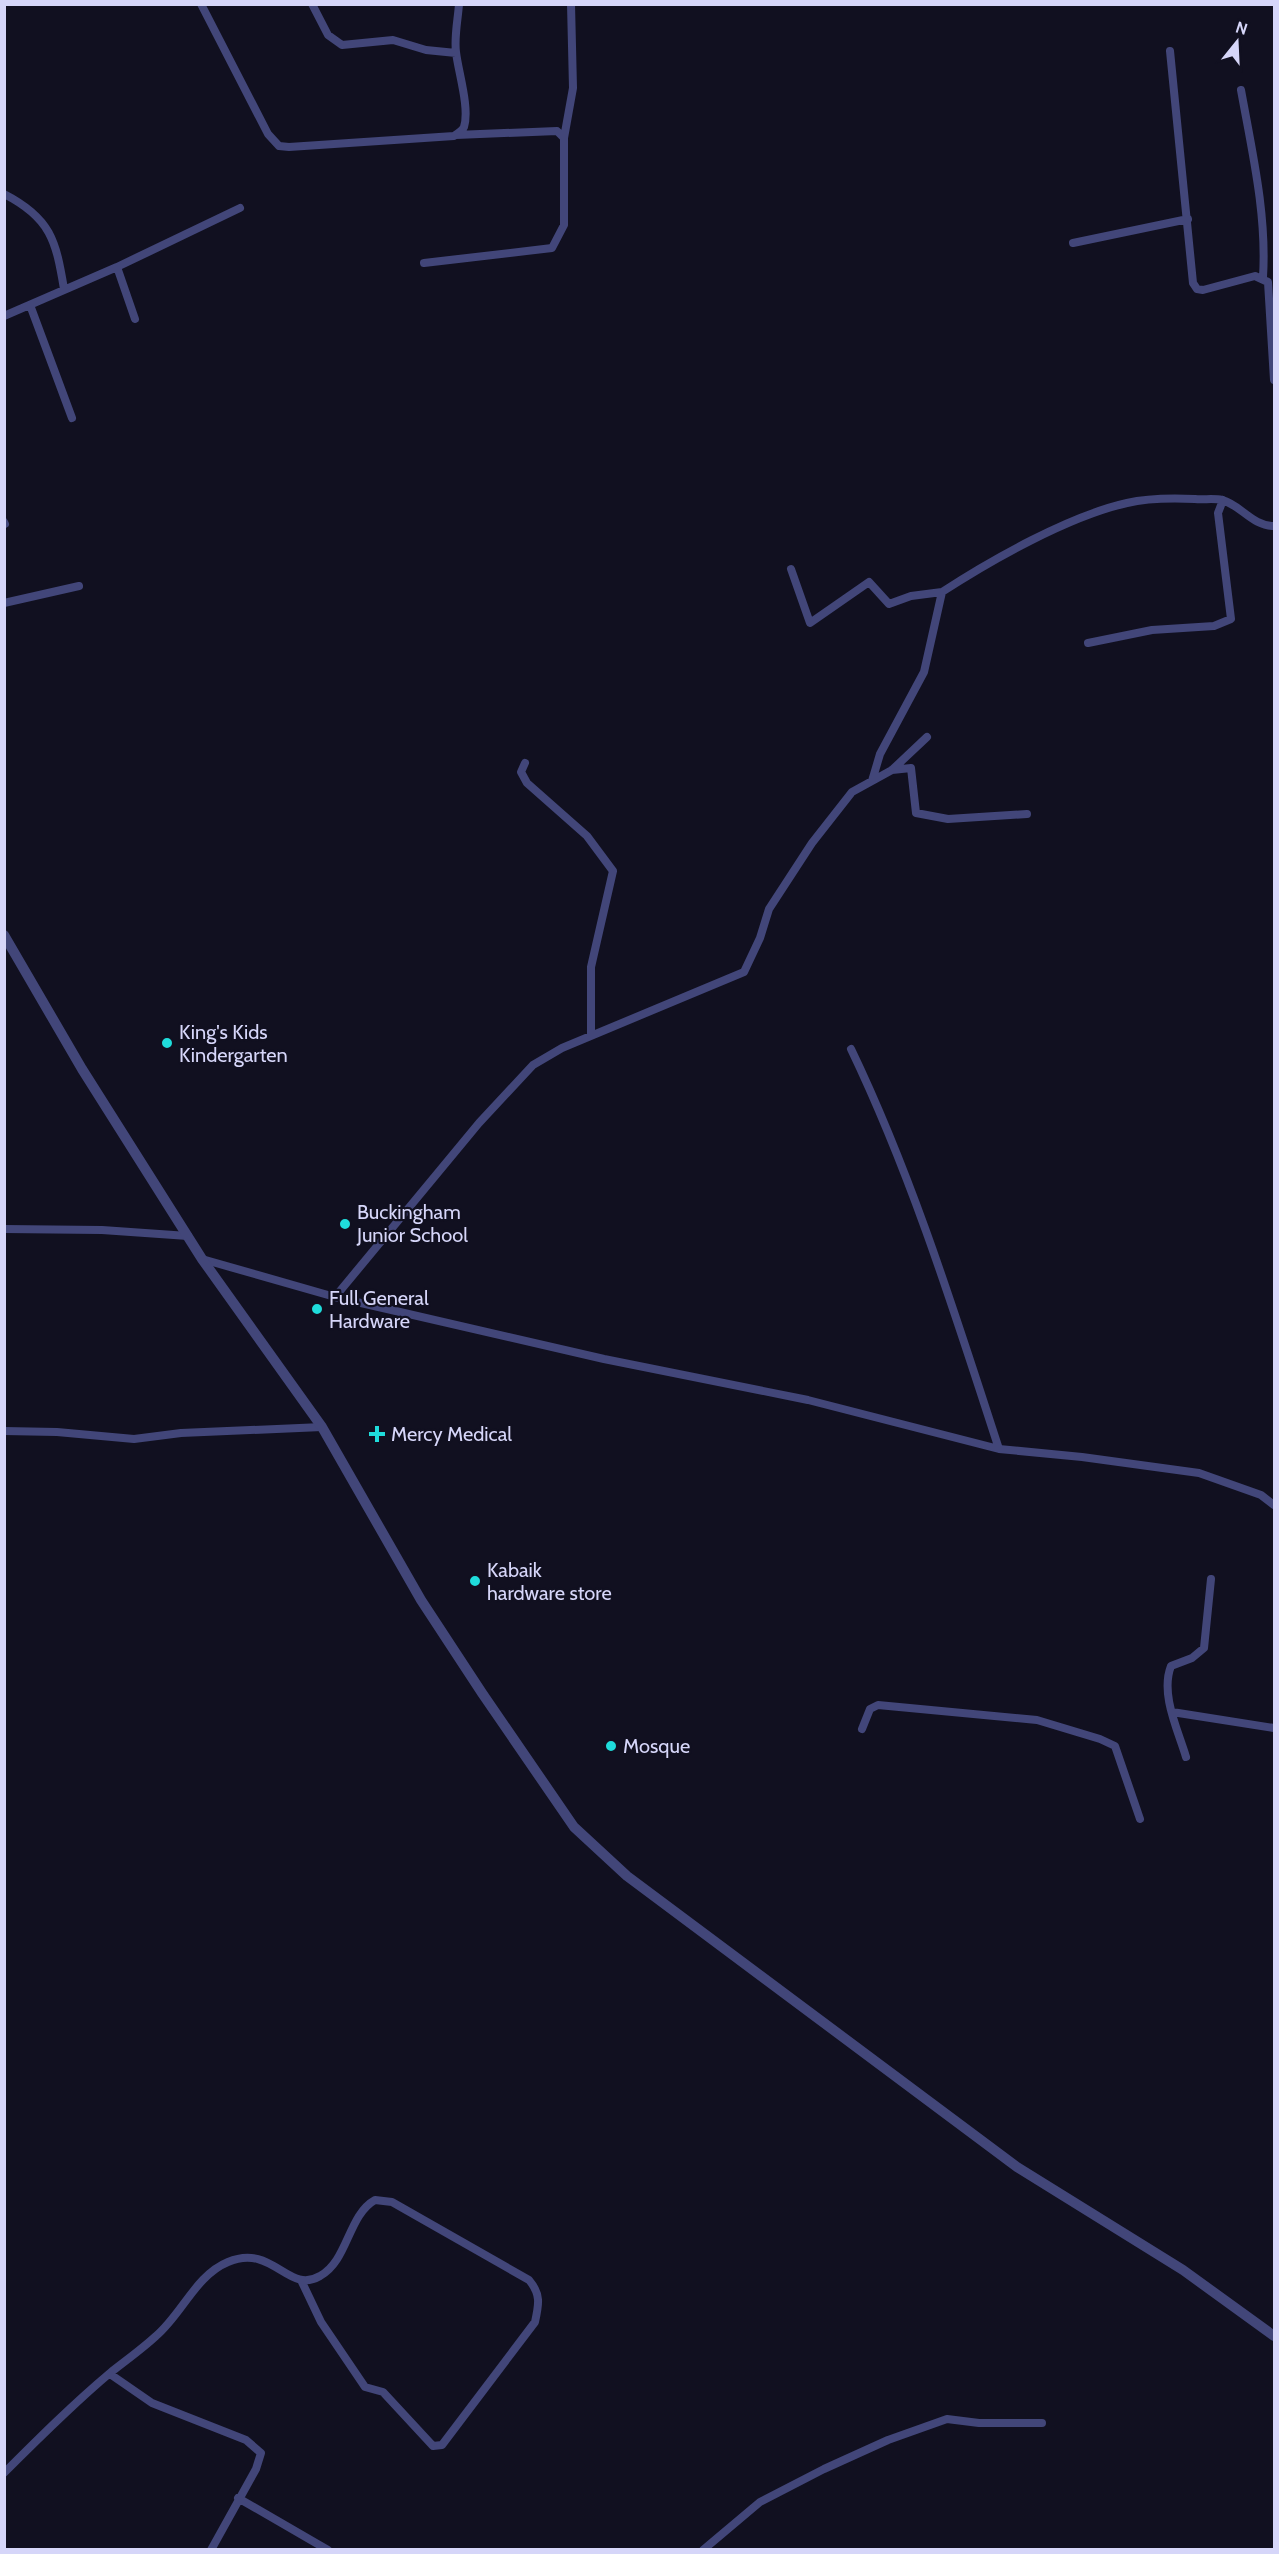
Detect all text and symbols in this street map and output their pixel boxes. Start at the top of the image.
north arrow [1207,12,1267,72]
text: N [1233,17,1250,39]
place label: King's Kids Kindergarten [179,1020,288,1067]
marker: King's Kids Kindergarten [160,1036,174,1050]
place label: Buckingham Junior School [356,1200,468,1247]
marker: Buckingham Junior School [338,1217,352,1231]
place label: Full General Hardware [329,1286,429,1333]
marker: Full General Hardware [310,1302,324,1316]
place label: Mercy Medical [391,1422,512,1446]
marker: Mercy Medical [368,1425,386,1443]
place label: Kabaik hardware store [487,1558,612,1605]
marker: Kabaik hardware store [468,1574,482,1588]
place label: Mosque [623,1734,690,1758]
marker: Mosque [604,1739,618,1753]

